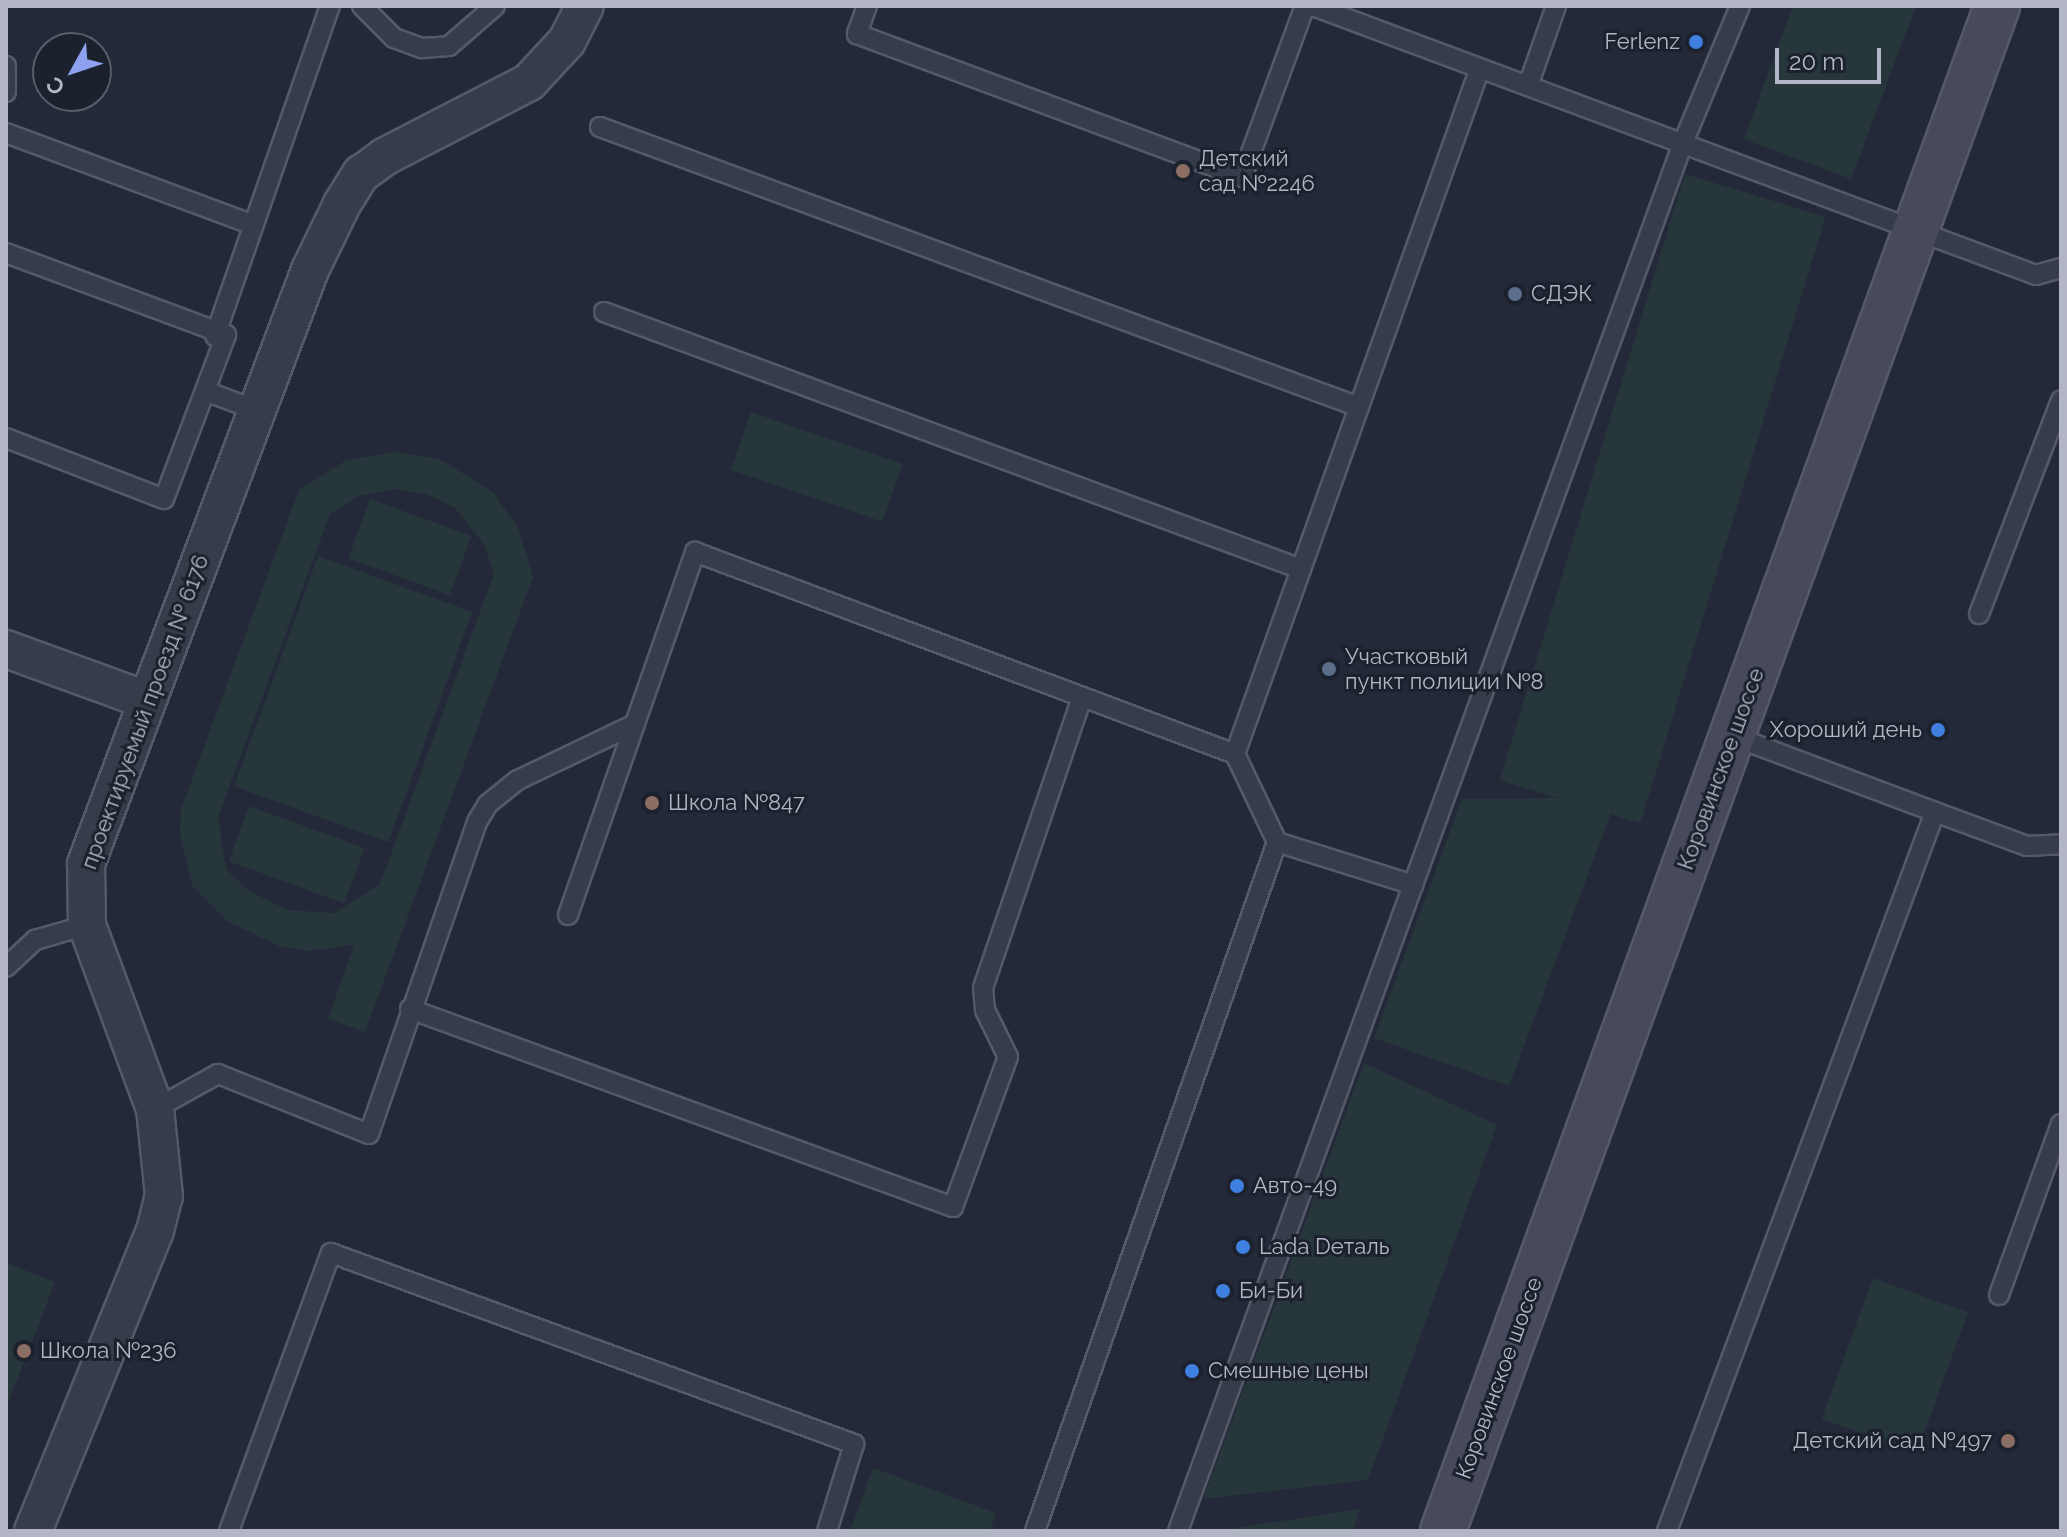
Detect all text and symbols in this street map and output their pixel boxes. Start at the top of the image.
place label: Ferlenz [1605,29,1680,55]
north arrow [32,32,112,112]
scale bar [1779,32,1885,82]
marker: Ferlenz [1687,33,1705,51]
text: 20 m [1789,47,1844,76]
text: С [40,72,70,100]
place label: Детский сад №2246 [1199,145,1315,196]
marker: Детский сад №2246 [1174,162,1192,180]
place label: СДЭК [1531,281,1592,307]
marker: СДЭК [1506,285,1524,303]
street label: проектируемый проезд № 6176 [76,551,214,873]
place label: Участковый пункт полиции №8 [1345,643,1544,694]
marker: Участковый пункт полиции №8 [1320,660,1338,678]
street label: Коровинское шоссе [1672,665,1770,873]
place label: Хороший день [1770,717,1922,743]
marker: Хороший день [1929,721,1947,739]
place label: Школа №847 [668,790,805,816]
marker: Школа №847 [643,794,661,812]
place label: Авто-49 [1253,1173,1337,1199]
marker: Авто-49 [1228,1177,1246,1195]
place label: Lada Dеталь [1259,1234,1389,1260]
marker: Lada Dеталь [1234,1238,1252,1256]
street label: Коровинское шоссе [1450,1274,1548,1482]
place label: Би-Би [1239,1278,1303,1304]
marker: Би-Би [1214,1282,1232,1300]
place label: Школа №236 [40,1338,177,1364]
marker: Школа №236 [15,1342,33,1360]
place label: Смешные цены [1208,1358,1369,1384]
marker: Смешные цены [1183,1362,1201,1380]
place label: Детский сад №497 [1793,1428,1992,1454]
marker: Детский сад №497 [1999,1432,2017,1450]

